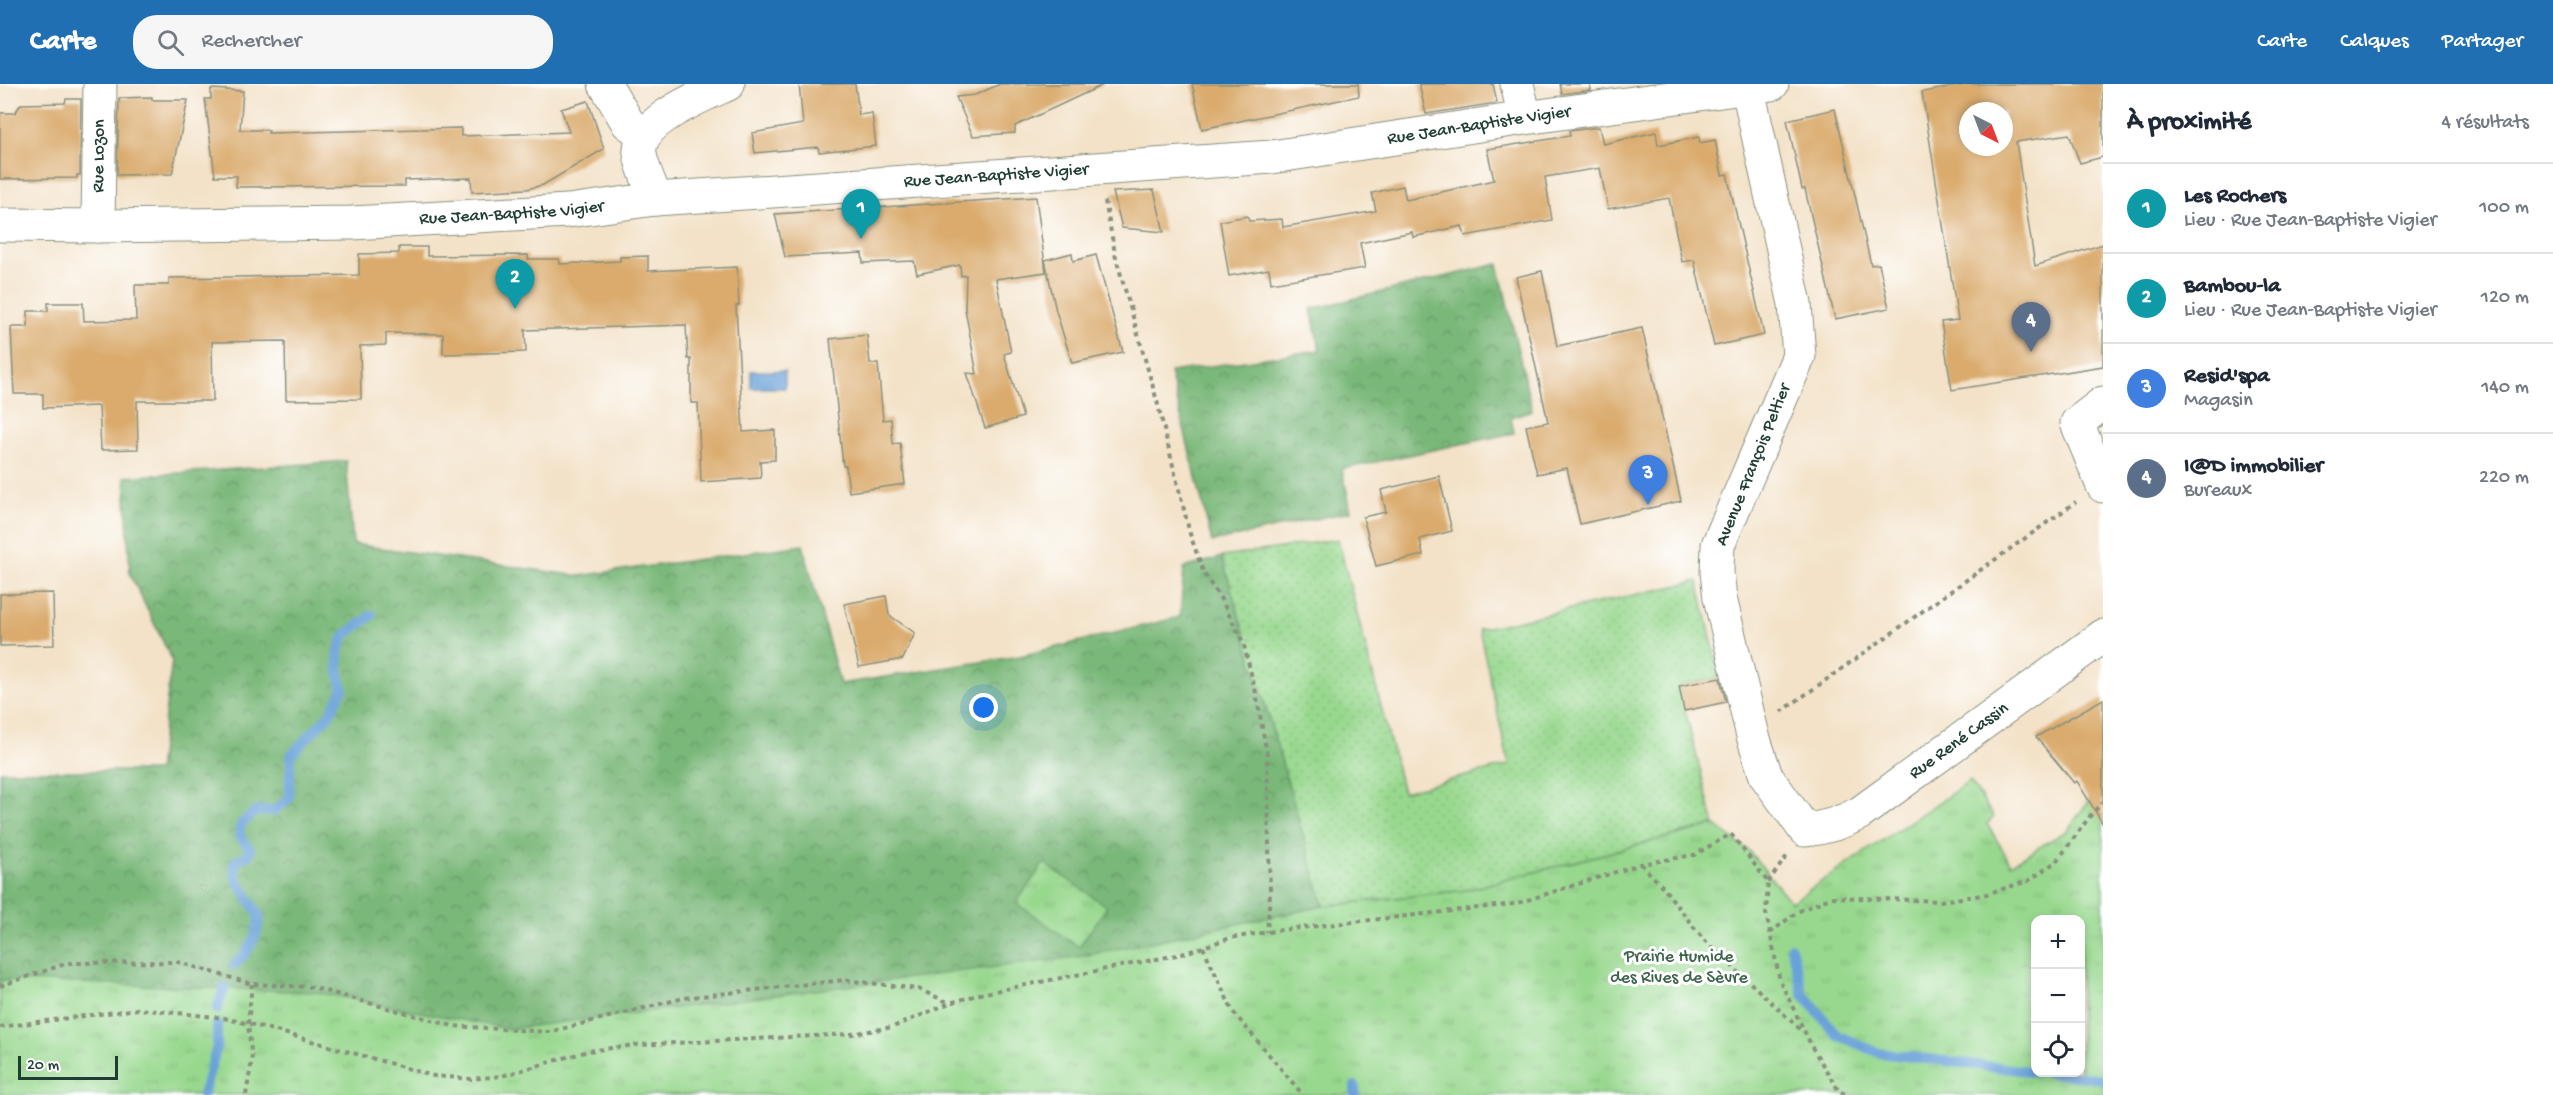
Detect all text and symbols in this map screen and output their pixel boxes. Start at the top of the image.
search box [133,15,553,69]
text: Carte [30,26,97,59]
icon: search [154,26,187,59]
text: Rechercher [202,29,301,55]
text: Carte [2257,30,2307,55]
text: Calques [2340,30,2409,55]
text: Partager [2442,30,2523,55]
street label: Rue Jean-Baptiste Vigier [1386,101,1574,150]
north arrow [1959,102,2013,156]
text: À proximité [2127,108,2251,139]
text: 4 résultats [2441,112,2529,135]
street label: Rue Lozon [88,119,110,193]
street label: Rue Jean-Baptiste Vigier [903,159,1091,193]
text: Les Rochers [2184,184,2286,210]
pin: 1 [842,190,880,239]
street label: Rue Jean-Baptiste Vigier [419,195,607,230]
text: 1 [2142,197,2151,220]
text: 100 m [2479,197,2529,220]
text: Lieu · Rue Jean-Baptiste Vigier [2184,210,2437,233]
pin: 2 [496,260,534,309]
text: Bambou-la [2184,274,2280,300]
text: 2 [2142,287,2151,310]
text: 120 m [2481,287,2529,310]
text: Lieu · Rue Jean-Baptiste Vigier [2184,300,2437,323]
pin: 4 [2012,302,2050,352]
text: Resid'spa [2184,364,2269,390]
text: 3 [2141,377,2152,400]
text: 140 m [2481,377,2529,400]
street label: Avenue François Peltier [1712,379,1797,549]
text: Magasin [2184,390,2253,413]
text: I@D immobilier [2184,454,2323,480]
pin: 3 [1628,456,1668,505]
text: 4 [2142,467,2151,490]
text: 220 m [2479,467,2529,490]
text: Bureaux [2184,480,2252,503]
your location [969,693,998,722]
street label: Rue René Cassin [1905,698,2013,784]
map controls [2031,915,2085,1077]
button: + [2031,915,2085,969]
park label: Prairie Humide des Rives de Sèvre [1610,947,1748,989]
button: − [2031,969,2085,1023]
button: locate [2031,1023,2085,1077]
scale bar [18,1053,118,1080]
text: 20 m [27,1057,59,1076]

